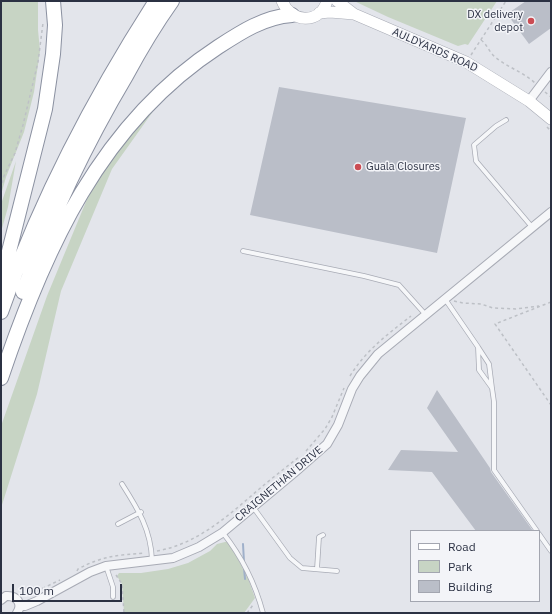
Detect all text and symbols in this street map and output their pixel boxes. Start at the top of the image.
place label: DX delivery depot [467,8,523,34]
marker: DX delivery depot [526,16,536,26]
street label: AULDYARDS ROAD [390,25,480,75]
place label: Guala Closures [366,160,440,174]
marker: Guala Closures [353,162,363,172]
street label: CRAIGNETHAN DRIVE [232,443,326,525]
legend [410,530,540,602]
text: Road [448,539,476,554]
text: Park [448,559,472,574]
scale bar [14,576,124,602]
text: Building [448,579,492,594]
text: 100 m [19,583,54,598]

